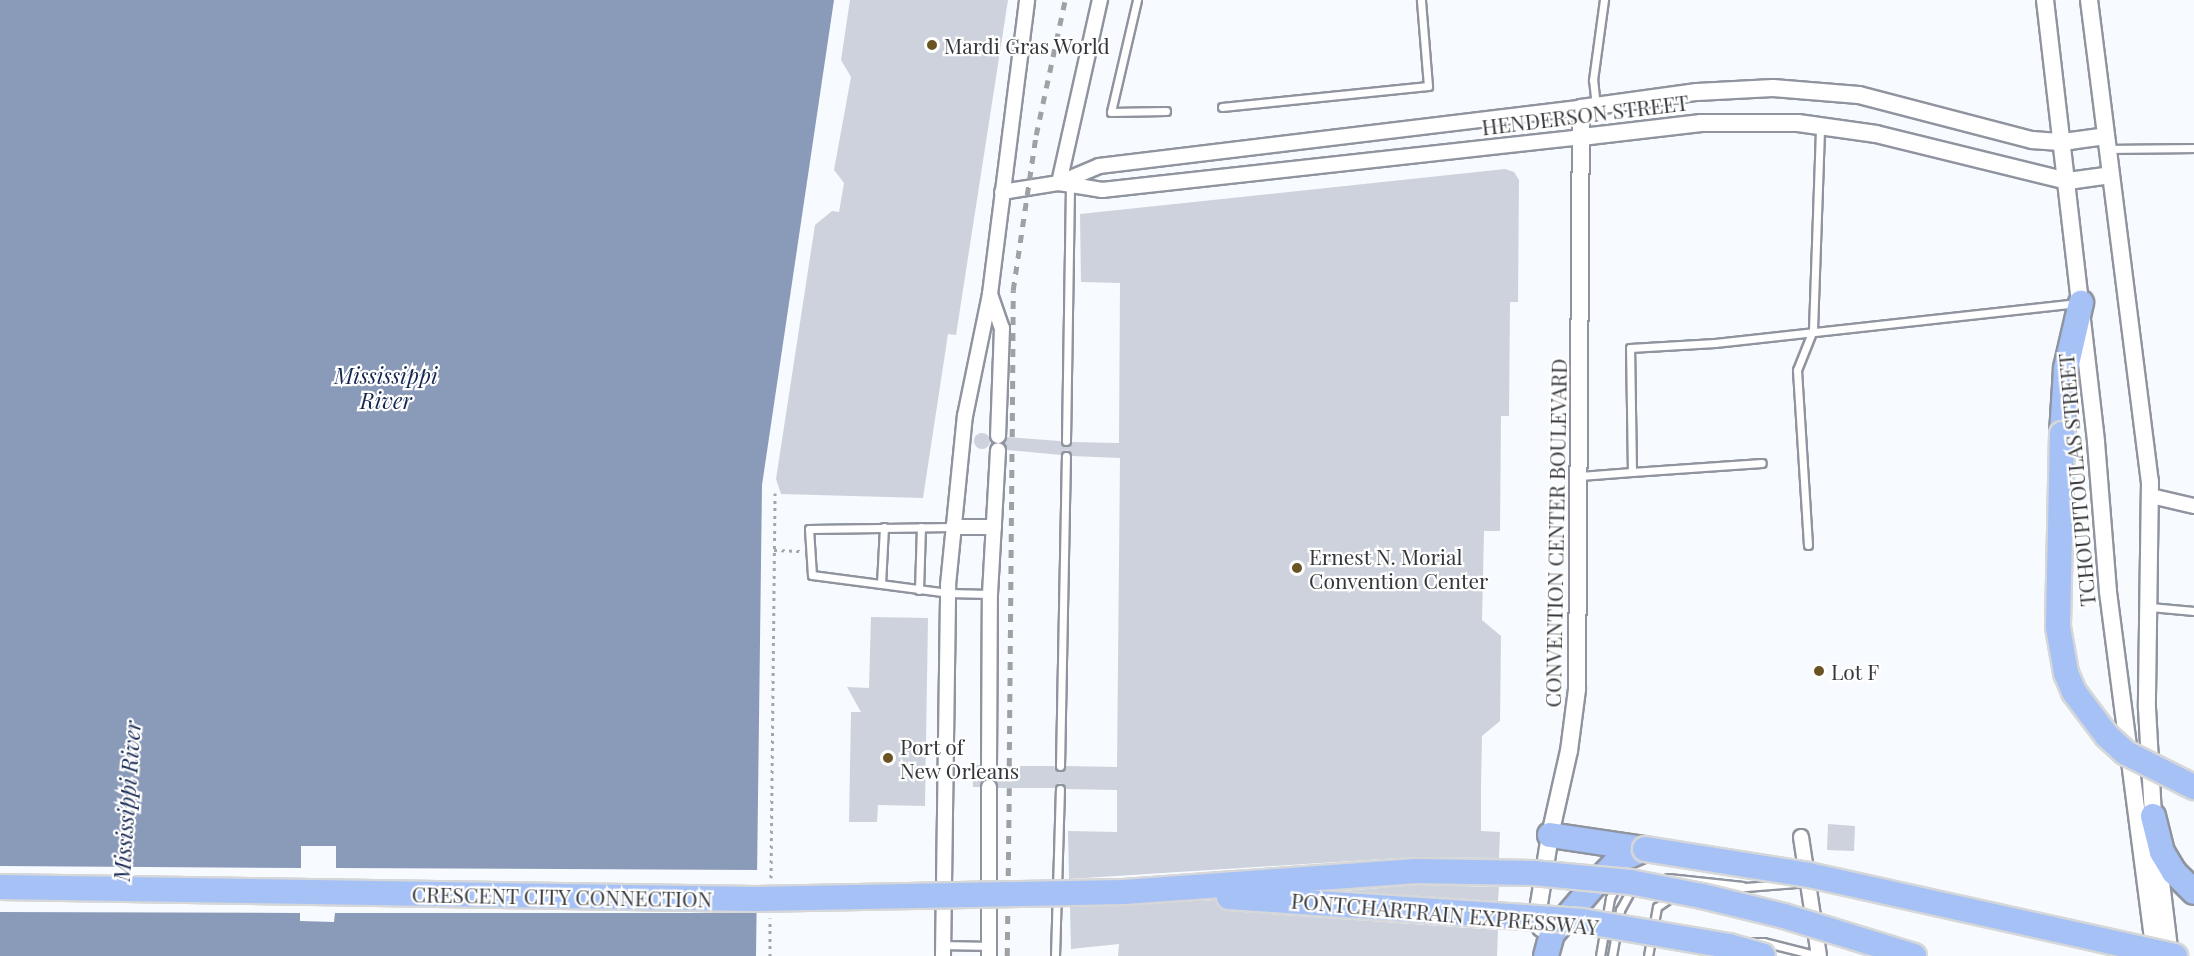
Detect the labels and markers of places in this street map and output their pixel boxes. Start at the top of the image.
place label: Mardi Gras World [944,32,1110,58]
marker: Mardi Gras World [925,38,939,52]
place label: Ernest N. Morial Convention Center [1309,543,1488,593]
marker: Ernest N. Morial Convention Center [1290,561,1304,575]
place label: Lot F [1831,658,1879,684]
marker: Lot F [1812,664,1826,678]
place label: Port of New Orleans [900,733,1020,783]
marker: Port of New Orleans [881,751,895,765]

